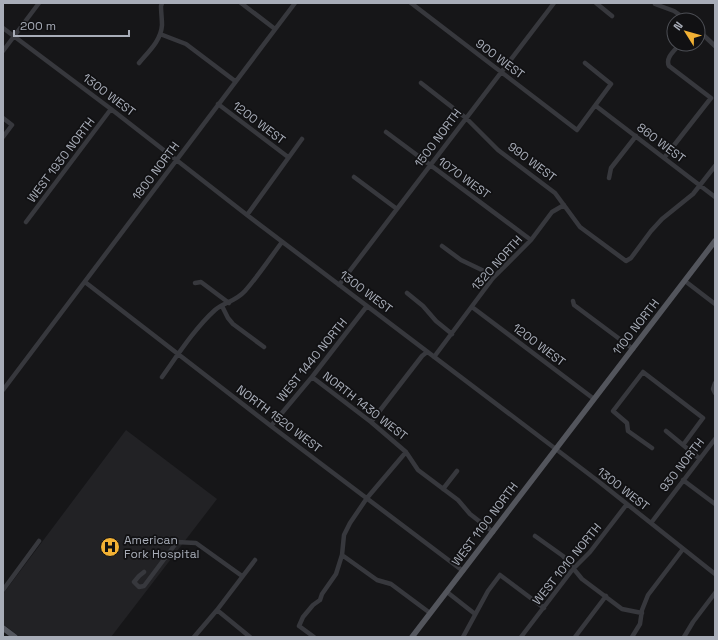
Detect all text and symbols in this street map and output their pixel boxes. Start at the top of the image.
scale bar [14,12,129,38]
north arrow [666,12,706,52]
text: 200 m [20,18,56,34]
text: N [670,19,686,33]
street label: 900 WEST [472,35,528,83]
street label: 1300 WEST [79,70,139,120]
street label: 1200 WEST [229,98,289,148]
street label: 1500 NORTH [411,106,465,170]
street label: WEST 1930 NORTH [24,114,98,206]
street label: 860 WEST [633,120,689,166]
street label: 1800 NORTH [129,138,183,204]
street label: 990 WEST [505,139,559,185]
street label: 1070 WEST [435,154,493,202]
street label: 1320 NORTH [468,232,526,294]
street label: 1300 WEST [336,267,396,317]
street label: 1100 NORTH [609,296,663,358]
street label: WEST 1440 NORTH [273,315,351,405]
street label: 1200 WEST [509,320,569,370]
street label: NORTH 1430 WEST [319,368,411,444]
street label: NORTH 1520 WEST [233,382,325,456]
street label: 930 NORTH [656,435,708,495]
street label: 1300 WEST [594,464,652,514]
street label: WEST 1100 NORTH [448,479,522,569]
street label: WEST 1010 NORTH [529,520,605,608]
place label: American Fork Hospital [124,532,200,562]
hospital icon: American Fork Hospital [99,536,121,558]

